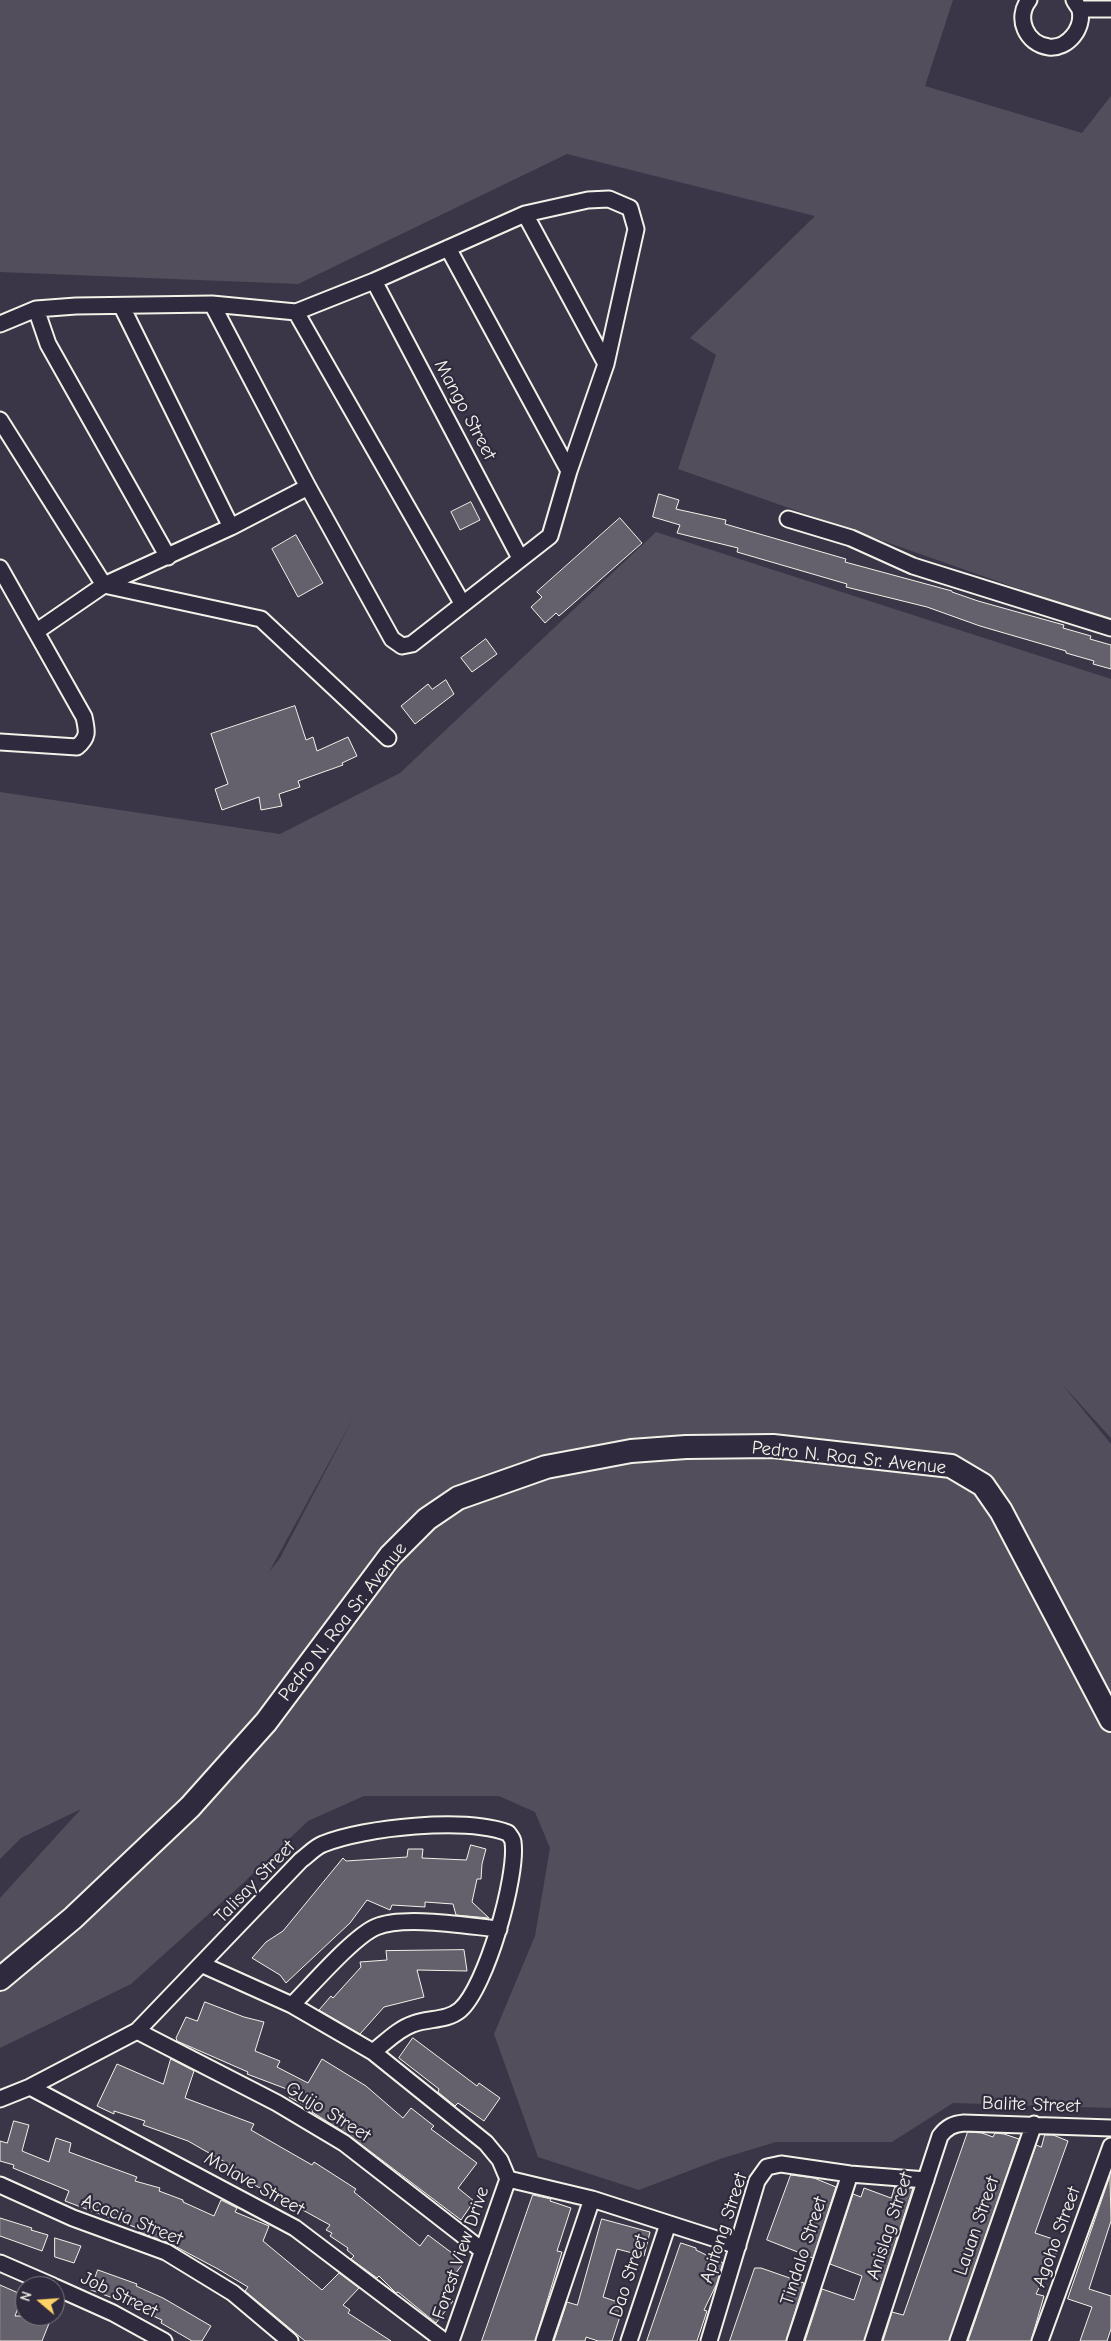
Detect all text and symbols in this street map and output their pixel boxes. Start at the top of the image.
street label: Mango Street [429,356,501,464]
street label: Pedro N. Roa Sr. Avenue [751,1436,947,1480]
street label: Pedro N. Roa Sr. Avenue [274,1538,412,1706]
street label: Talisay Street [210,1836,300,1928]
street label: Guijo Street [281,2077,375,2147]
street label: Balite Street [981,2092,1081,2118]
street label: Molave Street [200,2147,308,2221]
street label: Anislag Street [862,2169,918,2283]
street label: Apitong Street [695,2170,753,2286]
street label: Lauan Street [949,2174,1005,2278]
street label: Forest View Drive [428,2184,494,2322]
street label: Agoho Street [1028,2184,1086,2290]
street label: Acacia Street [78,2189,186,2251]
street label: Tindalo Street [776,2194,832,2308]
street label: Dao Street [605,2232,653,2320]
street label: Job Street [77,2267,161,2323]
north arrow [15,2276,65,2326]
text: N [17,2290,36,2304]

